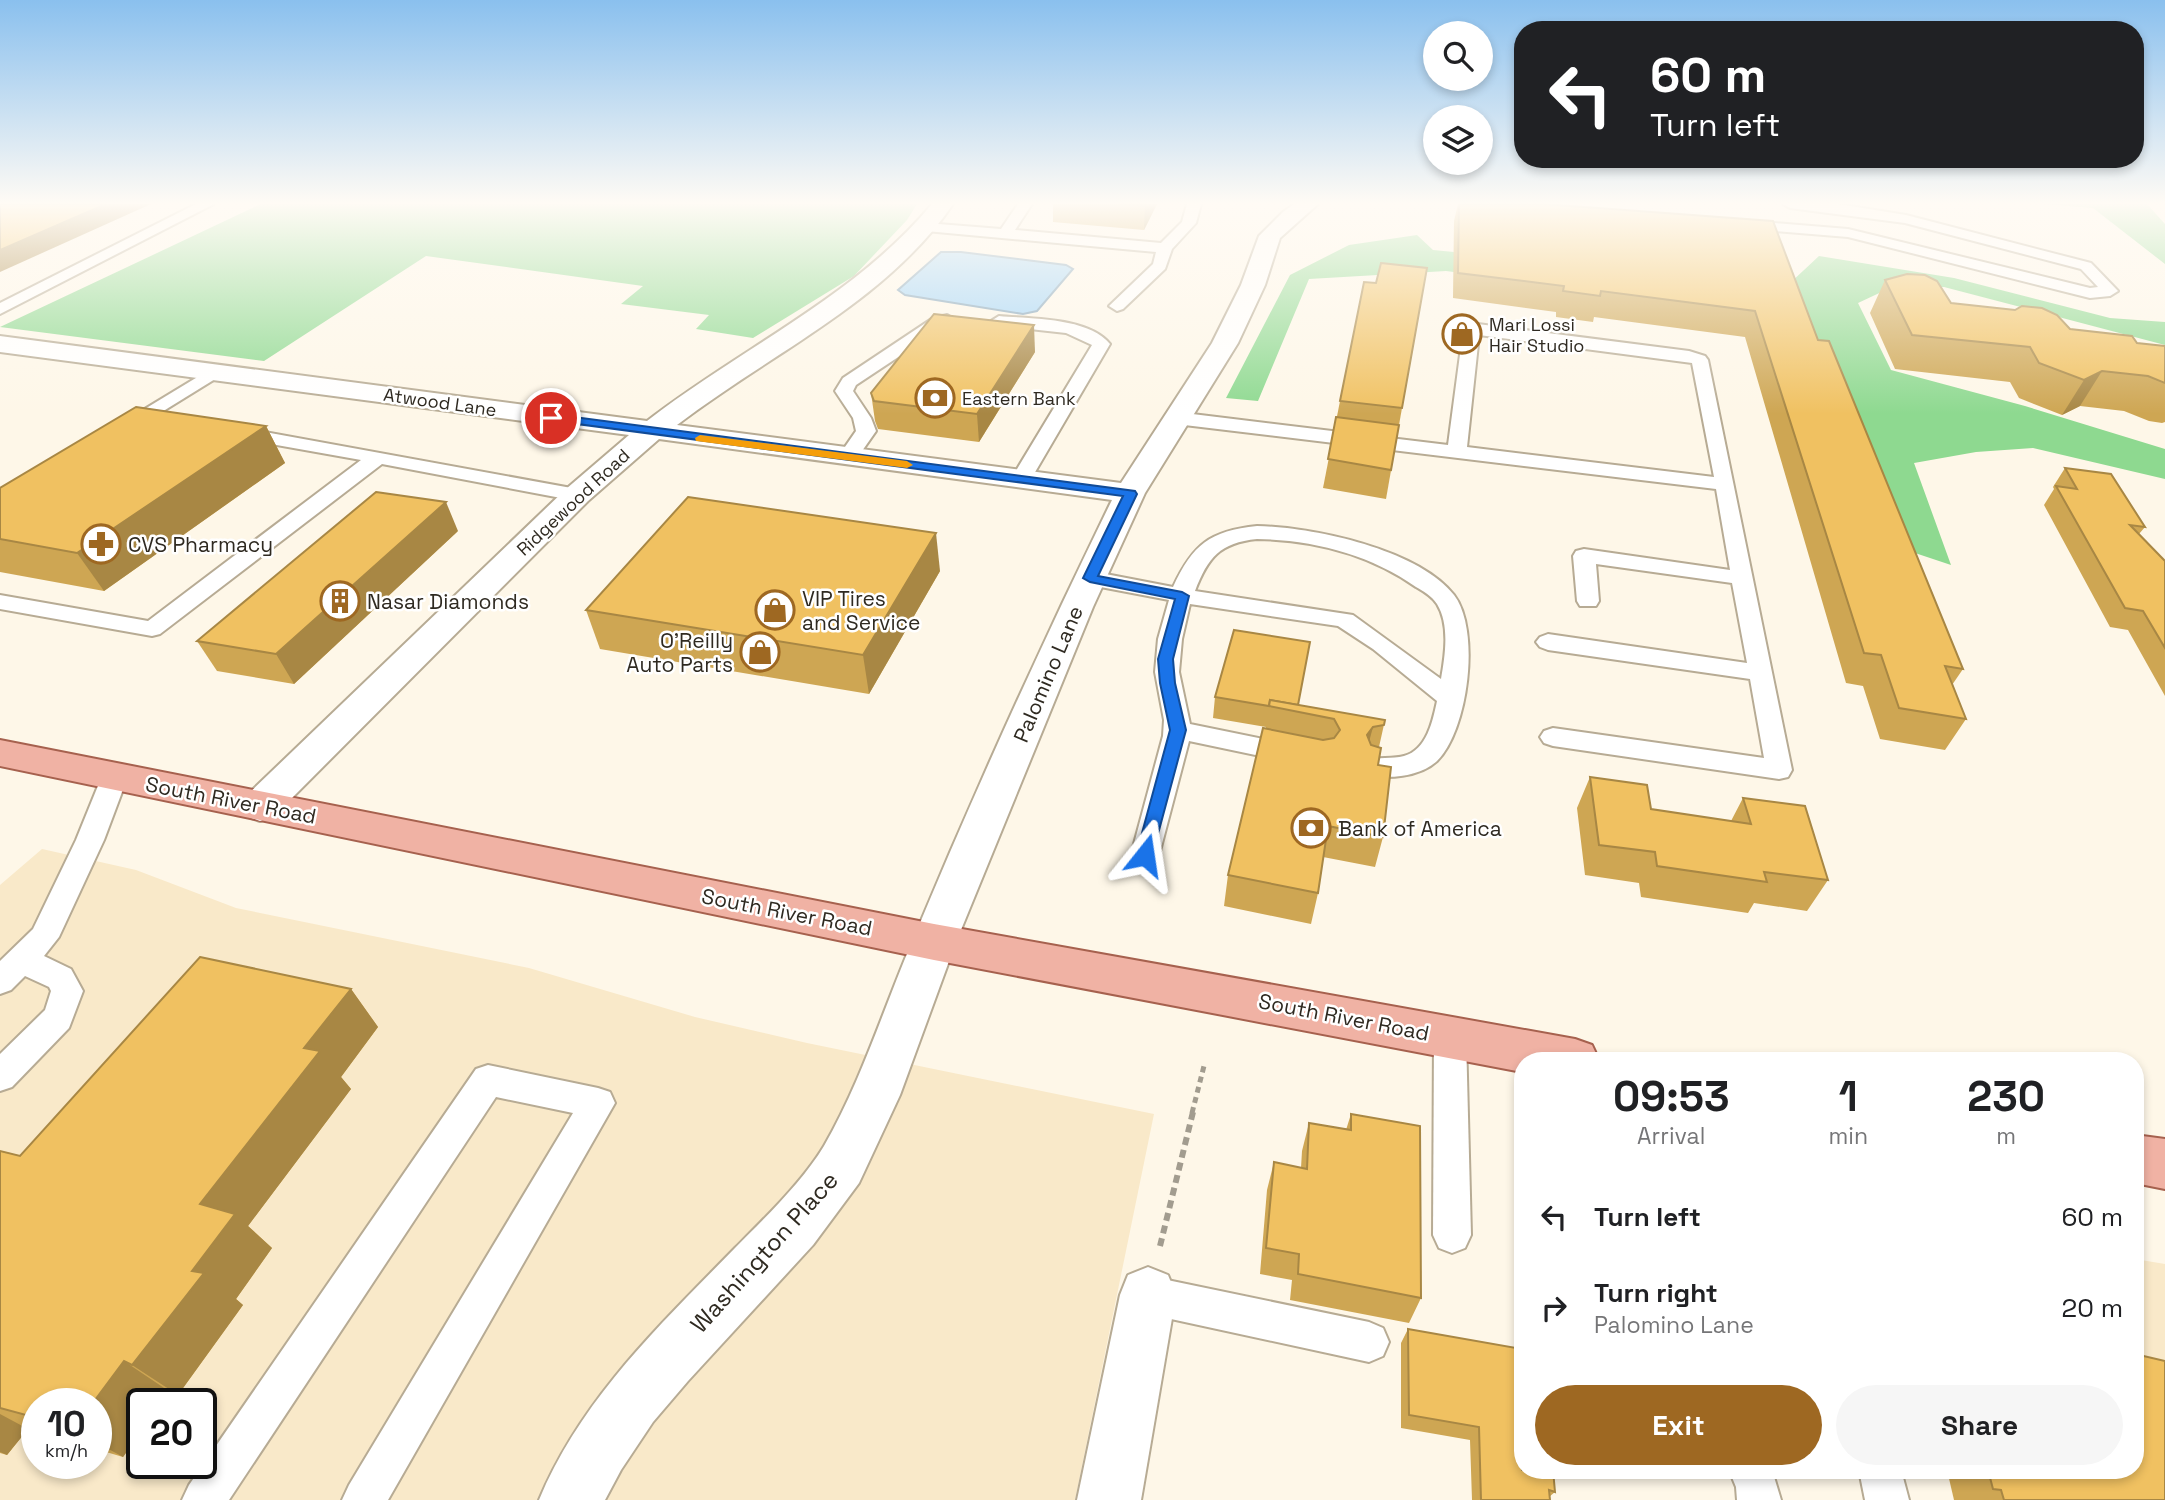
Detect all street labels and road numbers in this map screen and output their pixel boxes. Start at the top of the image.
street label: Atwood Lane [382,383,498,421]
street label: Ridgewood Road [512,444,634,560]
street label: Palomino Lane [1007,602,1089,746]
street label: South River Road [143,770,319,830]
street label: South River Road [699,882,875,942]
street label: South River Road [1256,987,1432,1047]
street label: Washington Place [683,1165,845,1339]

